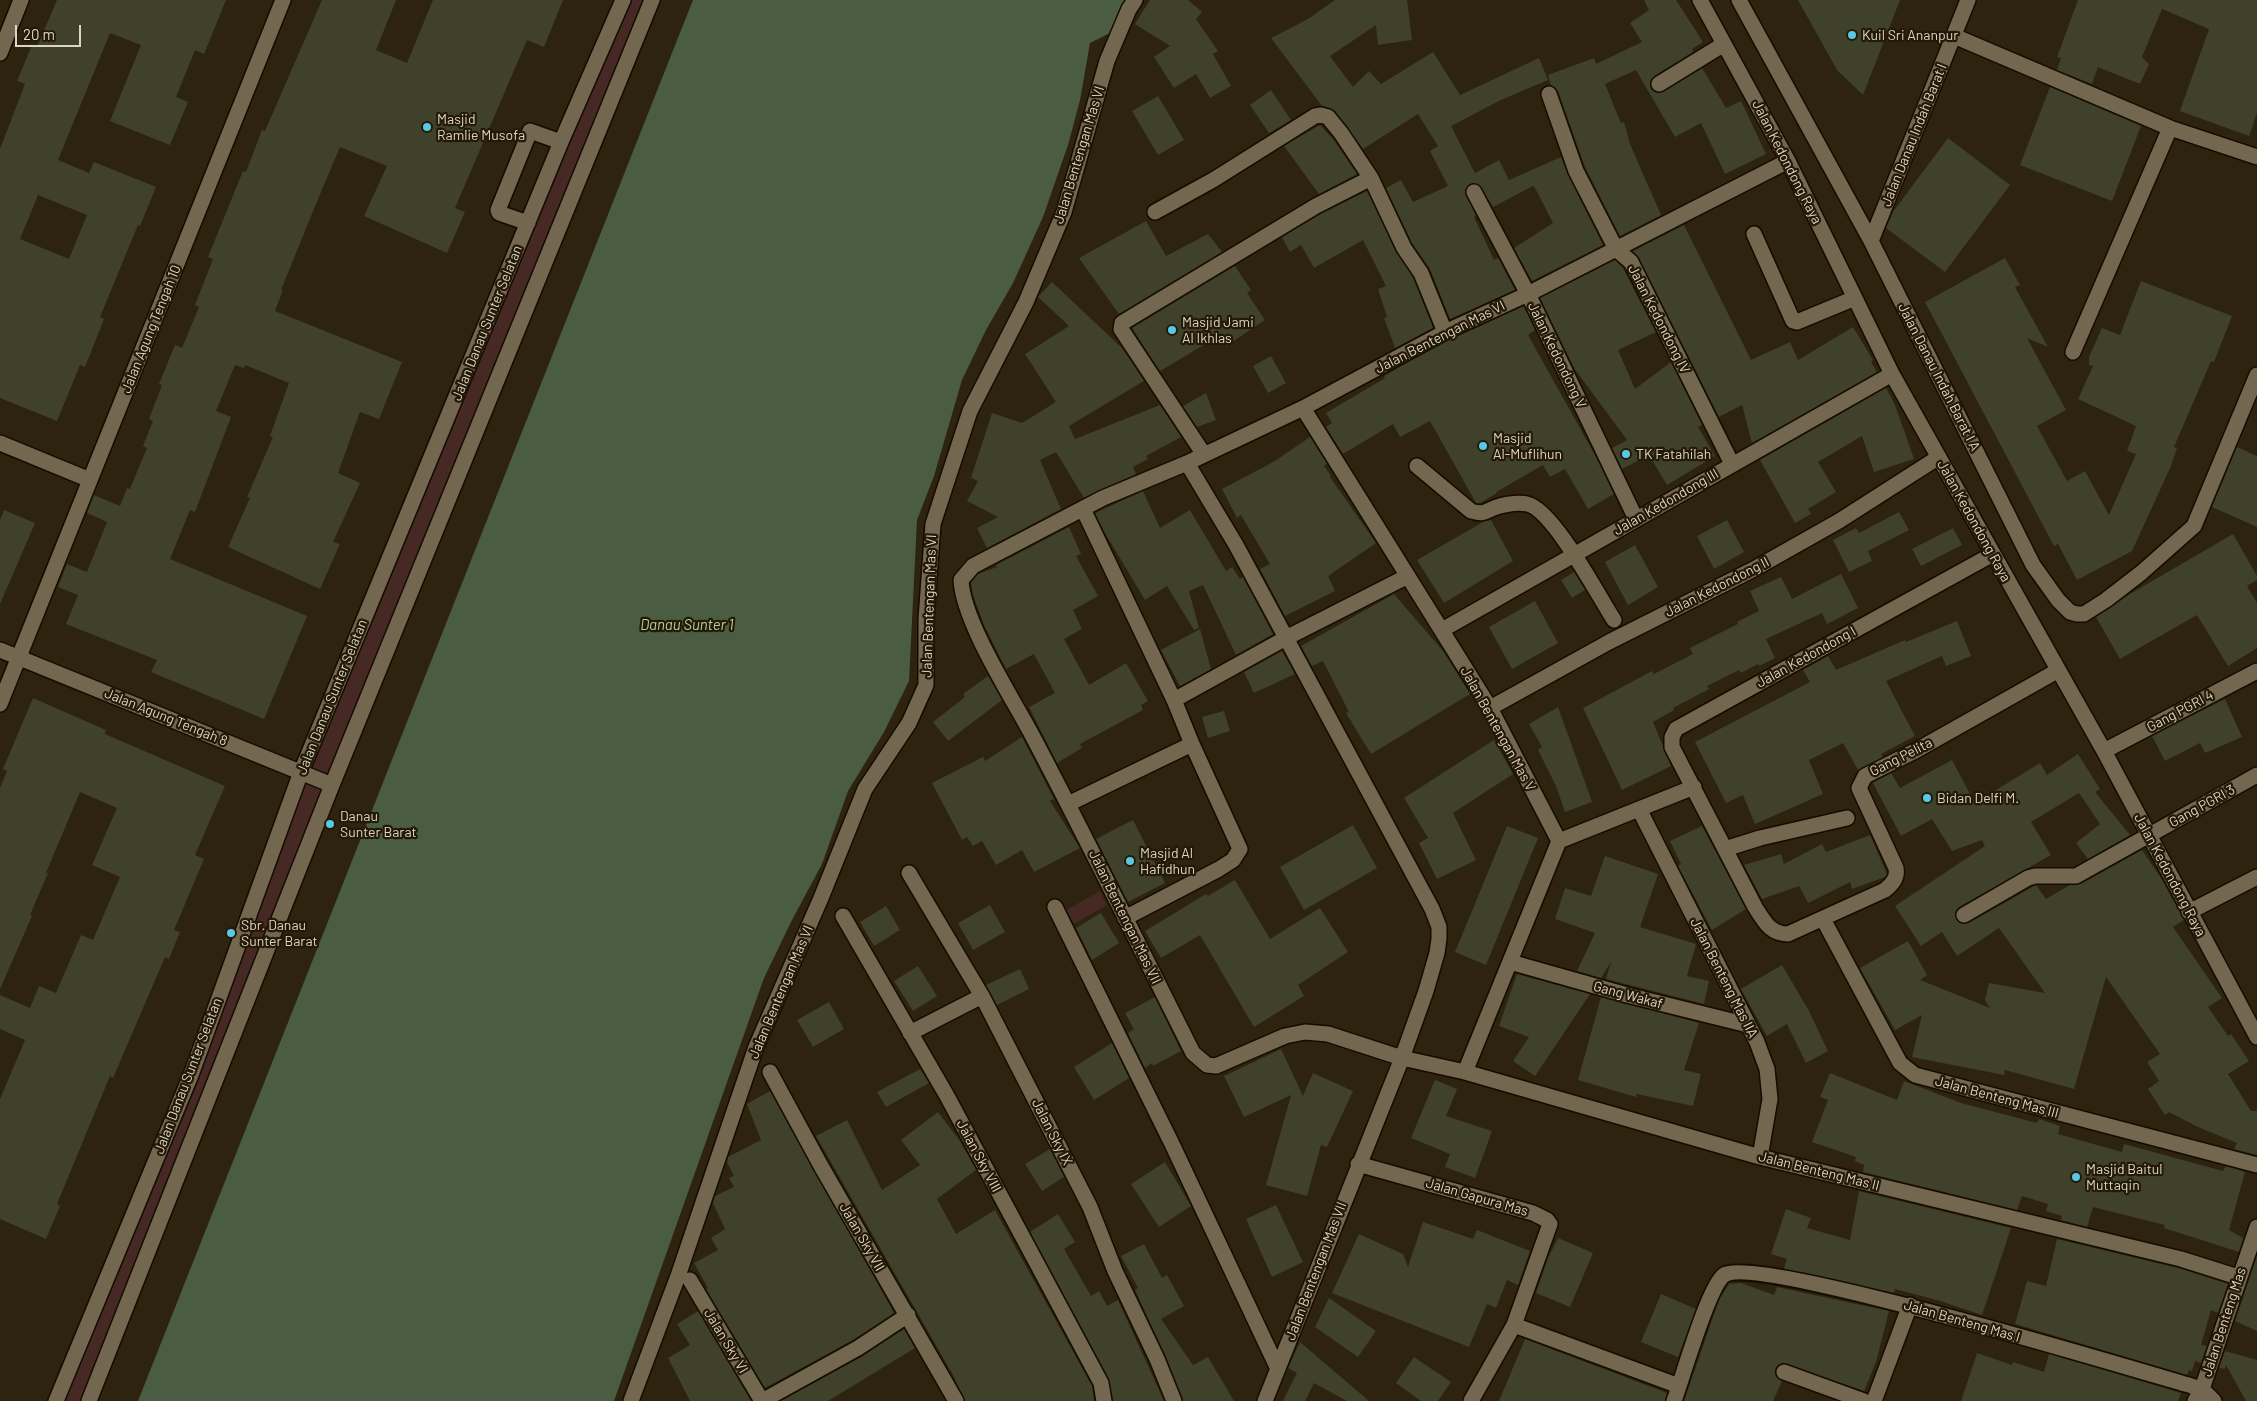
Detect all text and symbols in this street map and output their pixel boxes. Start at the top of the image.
scale bar [18,15,84,47]
text: 20 m [23,25,55,43]
place label: Kuil Sri Ananpur [1862,27,1958,43]
marker: Kuil Sri Ananpur [1846,29,1858,41]
street label: Jalan Danau Indah Barat I [1878,61,1950,209]
street label: Jalan Bentengan Mas VI [1050,84,1108,226]
street label: Jalan Kedondong Raya [1748,97,1826,227]
place label: Masjid Ramlie Musofa [437,111,525,144]
marker: Masjid Ramlie Musofa [421,121,433,133]
street label: Jalan Danau Sunter Selatan [448,243,526,403]
street label: Jalan Agung Tengah 10 [118,262,184,396]
street label: Jalan Kedondong IV [1624,262,1694,376]
street label: Jalan Bentengan Mas VI [1372,297,1508,377]
street label: Jalan Kedondong V [1524,299,1590,411]
street label: Jalan Danau Indah Barat I A [1894,300,1984,454]
place label: Masjid Jami Al Ikhlas [1182,314,1254,347]
marker: Masjid Jami Al Ikhlas [1166,324,1178,336]
place label: Masjid Al-Muflihun [1493,430,1562,462]
marker: Masjid Al-Muflihun [1477,440,1489,452]
place label: TK Fatahilah [1636,446,1711,462]
marker: TK Fatahilah [1620,448,1632,460]
street label: Jalan Kedondong Raya [1934,457,2014,585]
street label: Jalan Kedondong III [1611,465,1721,539]
street label: Jalan Bentengan Mas VI [918,534,940,678]
street label: Jalan Kedondong II [1662,553,1772,621]
water label: Danau Sunter 1 [640,616,734,634]
street label: Jalan Danau Sunter Selatan [293,617,371,777]
street label: Jalan Kedondong I [1753,623,1859,691]
street label: Jalan Bentengan Mas V [1457,664,1539,794]
street label: Jalan Agung Tengah 8 [102,685,230,749]
street label: Gang PGRI 4 [2144,686,2216,736]
street label: Gang Pelita [1867,734,1935,780]
street label: Gang PGRI 3 [2166,781,2238,831]
place label: Bidan Delfi M. [1937,790,2019,806]
marker: Bidan Delfi M. [1921,792,1933,804]
place label: Danau Sunter Barat [340,808,417,840]
street label: Jalan Kedondong Raya [2130,811,2210,939]
marker: Danau Sunter Barat [324,818,336,830]
place label: Masjid Al Hafidhun [1140,845,1195,878]
street label: Jalan Bentengan Mas VII [1085,847,1165,987]
marker: Masjid Al Hafidhun [1124,855,1136,867]
street label: Jalan Benteng Mas IIA [1686,915,1762,1041]
place label: Sbr. Danau Sunter Barat [241,917,318,950]
street label: Jalan Bentengan Mas VI [745,923,817,1061]
marker: Sbr. Danau Sunter Barat [225,927,237,939]
street label: Gang Wakaf [1591,978,1665,1012]
street label: Jalan Danau Sunter Selatan [150,996,226,1156]
street label: Jalan Benteng Mas III [1933,1072,2061,1122]
street label: Jalan Sky IX [1028,1096,1076,1168]
street label: Jalan Sky VIII [953,1117,1005,1195]
street label: Jalan Benteng Mas II [1757,1148,1881,1194]
place label: Masjid Baitul Muttaqin [2086,1161,2163,1194]
marker: Masjid Baitul Muttaqin [2070,1171,2082,1183]
street label: Jalan Gapura Mas [1424,1174,1530,1220]
street label: Jalan Bentengan Mas VII [1282,1199,1350,1343]
street label: Jalan Sky VII [836,1200,888,1274]
street label: Jalan Benteng Mas [2198,1265,2250,1379]
street label: Jalan Benteng Mas I [1902,1296,2022,1346]
street label: Jalan Sky VI [700,1306,752,1376]

